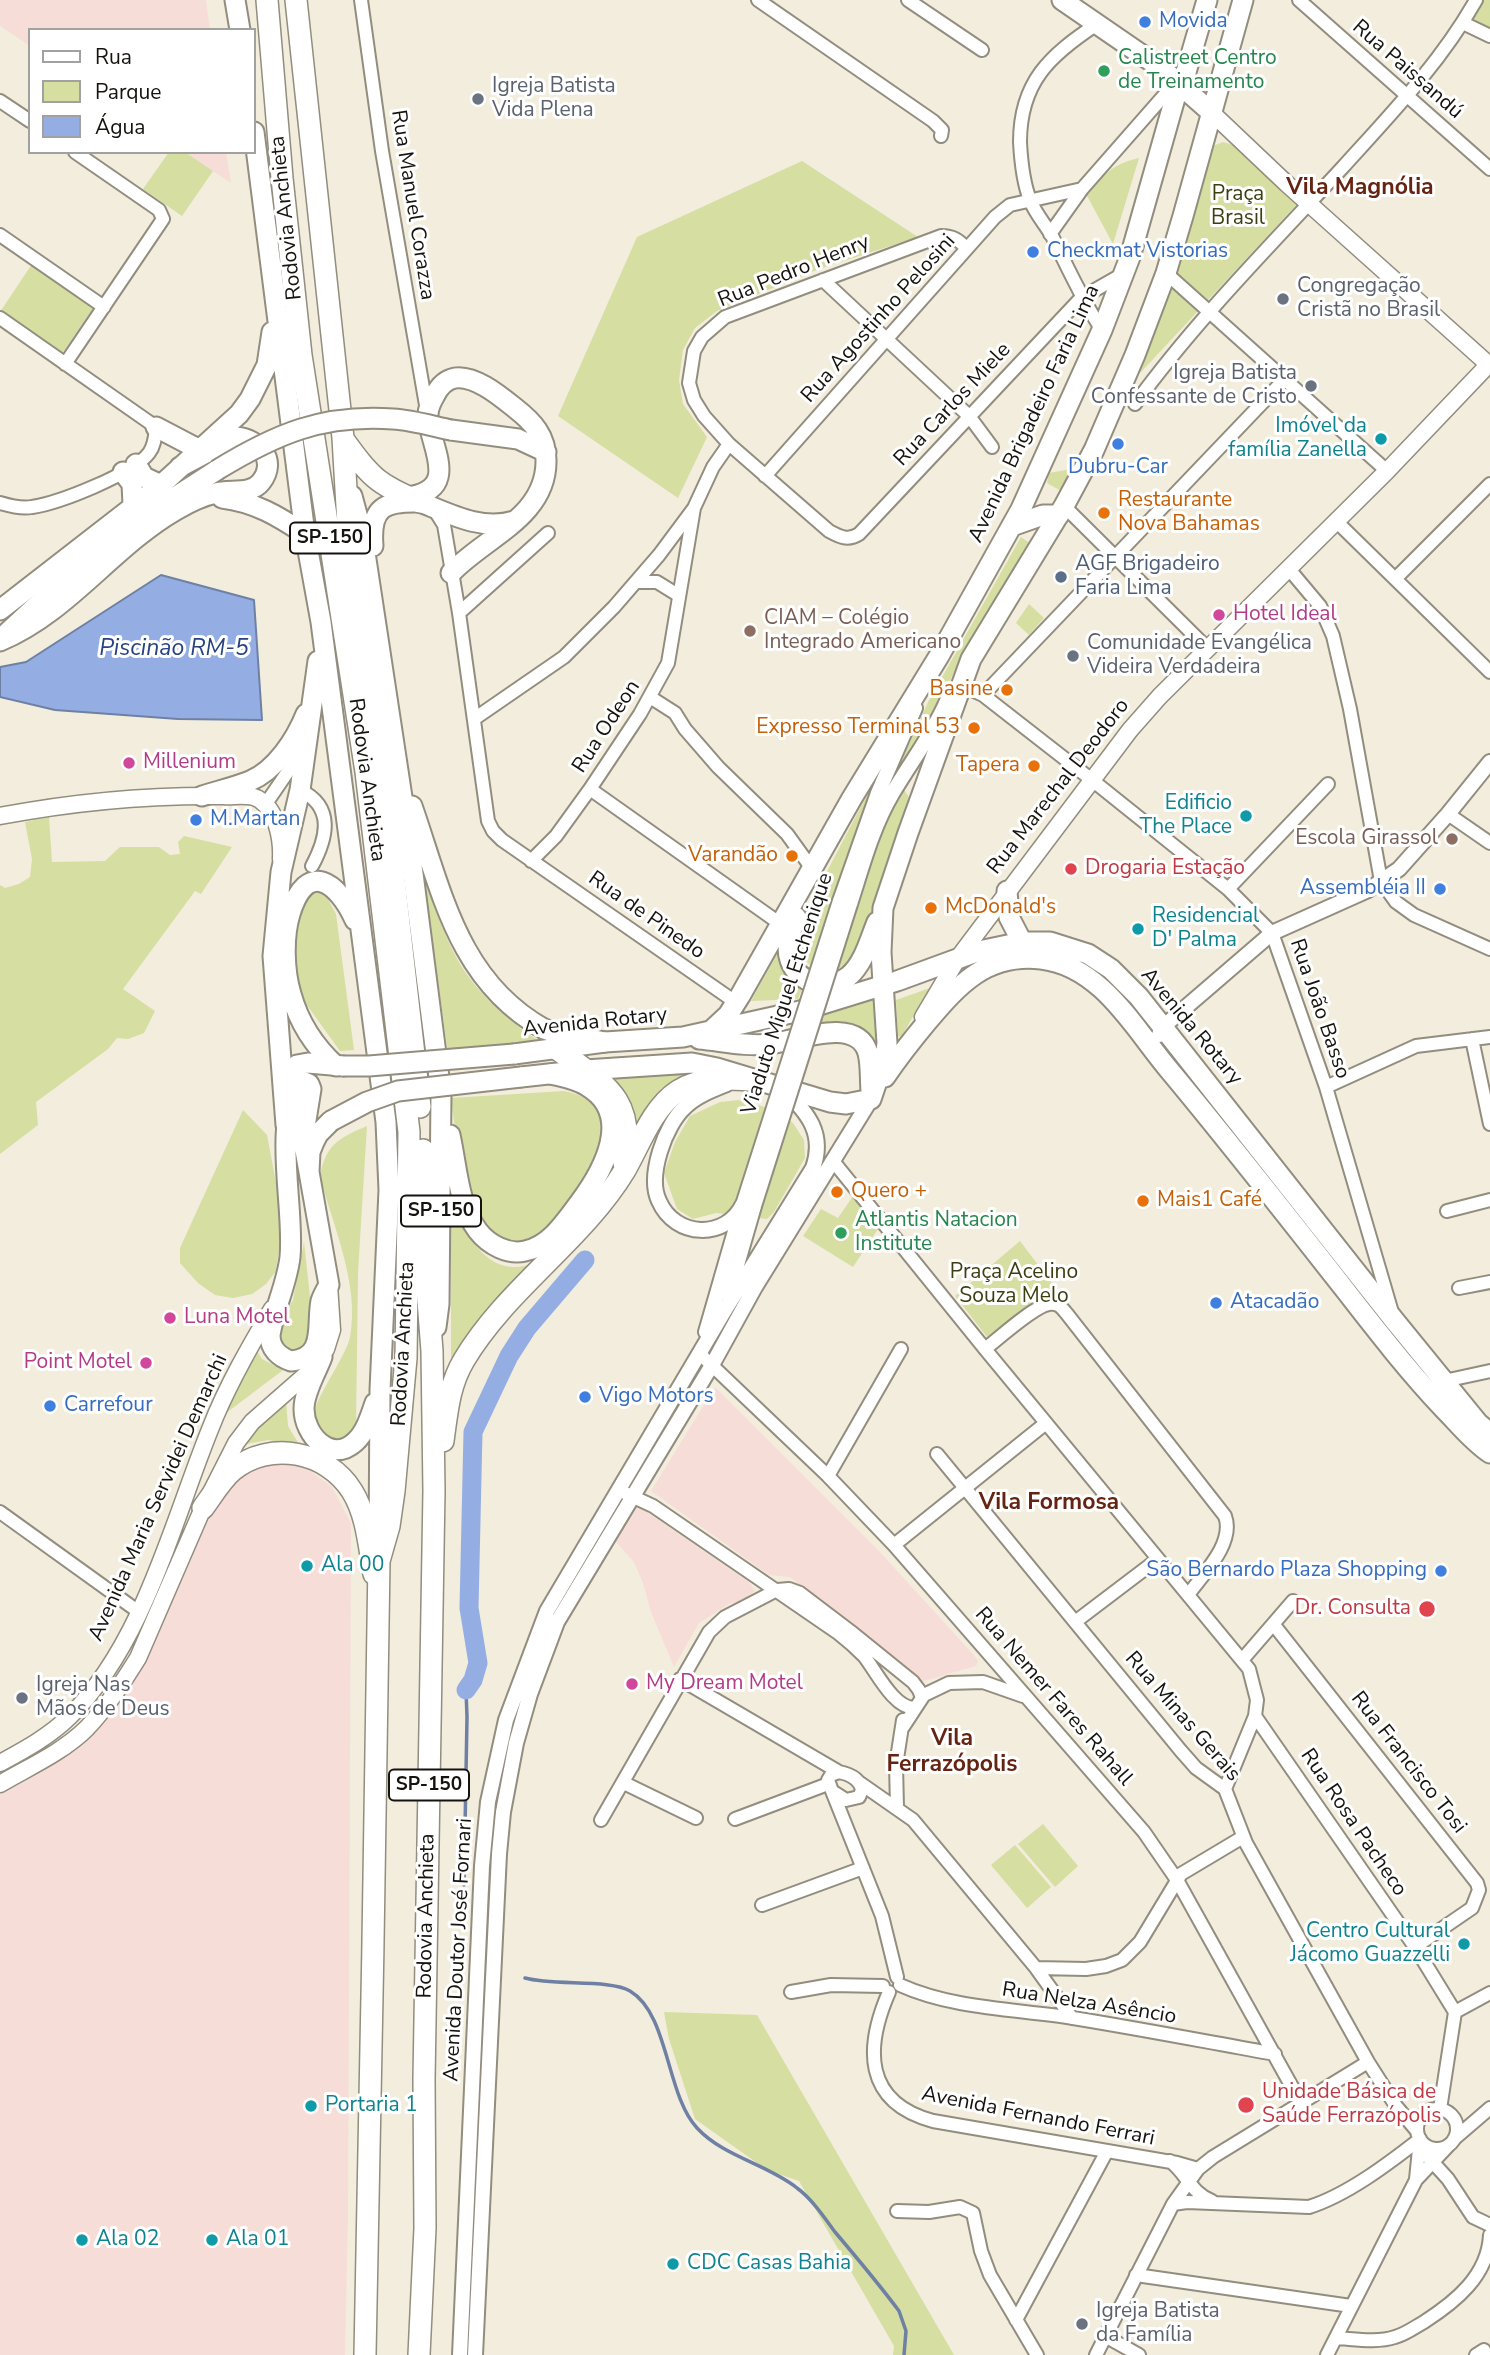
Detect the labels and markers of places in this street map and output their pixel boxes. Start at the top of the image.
place label: Movida [1159,9,1228,35]
marker: Movida [1137,14,1153,30]
place label: Calistreet Centro de Treinamento [1118,46,1277,96]
marker: Calistreet Centro de Treinamento [1096,63,1112,79]
place label: Igreja Batista Vida Plena [492,74,616,124]
marker: Igreja Batista Vida Plena [470,91,486,107]
place label: Checkmat Vistorias [1047,239,1228,265]
marker: Checkmat Vistorias [1025,244,1041,260]
place label: Congregação Cristã no Brasil [1297,274,1440,324]
marker: Congregação Cristã no Brasil [1275,291,1291,307]
place label: Igreja Batista Confessante de Cristo [1091,361,1297,411]
marker: Igreja Batista Confessante de Cristo [1303,378,1319,394]
place label: Imóvel da família Zanella [1228,414,1367,464]
marker: Imóvel da família Zanella [1373,431,1389,447]
marker: Dubru-Car [1110,436,1126,452]
place label: Dubru-Car [1068,455,1168,481]
place label: Restaurante Nova Bahamas [1118,488,1260,538]
marker: Restaurante Nova Bahamas [1096,505,1112,521]
place label: AGF Brigadeiro Faria Lima [1075,552,1220,602]
marker: AGF Brigadeiro Faria Lima [1053,569,1069,585]
place label: Hotel Ideal [1233,602,1337,628]
place label: CIAM – Colégio Integrado Americano [764,606,961,656]
marker: Hotel Ideal [1211,607,1227,623]
marker: CIAM – Colégio Integrado Americano [742,623,758,639]
place label: Comunidade Evangélica Videira Verdadeira [1087,631,1312,681]
marker: Comunidade Evangélica Videira Verdadeira [1065,648,1081,664]
place label: Basine [930,677,993,703]
marker: Basine [999,682,1015,698]
place label: Expresso Terminal 53 [756,715,960,741]
marker: Expresso Terminal 53 [966,720,982,736]
place label: Millenium [143,750,236,776]
place label: Tapera [956,753,1020,779]
marker: Millenium [121,755,137,771]
marker: Tapera [1026,758,1042,774]
place label: Edificio The Place [1140,791,1232,841]
place label: M.Martan [210,807,300,833]
marker: Edificio The Place [1238,808,1254,824]
marker: M.Martan [188,812,204,828]
place label: Escola Girassol [1295,826,1438,852]
marker: Escola Girassol [1444,831,1460,847]
place label: Varandão [688,843,778,869]
marker: Varandão [784,848,800,864]
place label: Drogaria Estação [1085,856,1245,882]
marker: Drogaria Estação [1063,861,1079,877]
place label: Assembléia II [1300,876,1426,902]
marker: Assembléia II [1432,881,1448,897]
place label: McDonald's [945,895,1056,921]
marker: McDonald's [923,900,939,916]
place label: Residencial D' Palma [1152,904,1259,954]
marker: Residencial D' Palma [1130,921,1146,937]
place label: Quero + [851,1179,927,1205]
marker: Quero + [829,1184,845,1200]
place label: Mais1 Café [1157,1188,1262,1214]
marker: Mais1 Café [1135,1193,1151,1209]
place label: Atlantis Natacion Institute [855,1208,1018,1258]
marker: Atlantis Natacion Institute [833,1225,849,1241]
place label: Atacadão [1230,1290,1319,1316]
marker: Atacadão [1208,1295,1224,1311]
place label: Luna Motel [184,1305,290,1331]
marker: Luna Motel [162,1310,178,1326]
place label: Point Motel [24,1350,132,1376]
marker: Point Motel [138,1355,154,1371]
place label: Vigo Motors [599,1384,714,1410]
marker: Vigo Motors [577,1389,593,1405]
place label: Carrefour [64,1393,153,1419]
marker: Carrefour [42,1398,58,1414]
place label: Ala 00 [321,1553,384,1579]
marker: Ala 00 [299,1558,315,1574]
place label: São Bernardo Plaza Shopping [1146,1558,1427,1584]
marker: São Bernardo Plaza Shopping [1433,1563,1449,1579]
place label: Dr. Consulta [1295,1596,1411,1622]
marker: Dr. Consulta [1417,1599,1437,1619]
place label: My Dream Motel [646,1671,803,1697]
place label: Igreja Nas Mãos de Deus [36,1673,170,1723]
marker: My Dream Motel [624,1676,640,1692]
marker: Igreja Nas Mãos de Deus [14,1690,30,1706]
place label: Centro Cultural Jácomo Guazzelli [1290,1919,1450,1969]
marker: Centro Cultural Jácomo Guazzelli [1456,1936,1472,1952]
place label: Unidade Básica de Saúde Ferrazópolis [1262,2080,1441,2130]
place label: Portaria 1 [325,2093,418,2119]
marker: Unidade Básica de Saúde Ferrazópolis [1236,2095,1256,2115]
marker: Portaria 1 [303,2098,319,2114]
place label: Ala 02 [96,2227,159,2253]
place label: Ala 01 [226,2227,289,2253]
marker: Ala 02 [74,2232,90,2248]
marker: Ala 01 [204,2232,220,2248]
place label: CDC Casas Bahia [687,2251,851,2277]
marker: CDC Casas Bahia [665,2256,681,2272]
place label: Igreja Batista da Família [1096,2299,1220,2349]
marker: Igreja Batista da Família [1074,2316,1090,2332]

